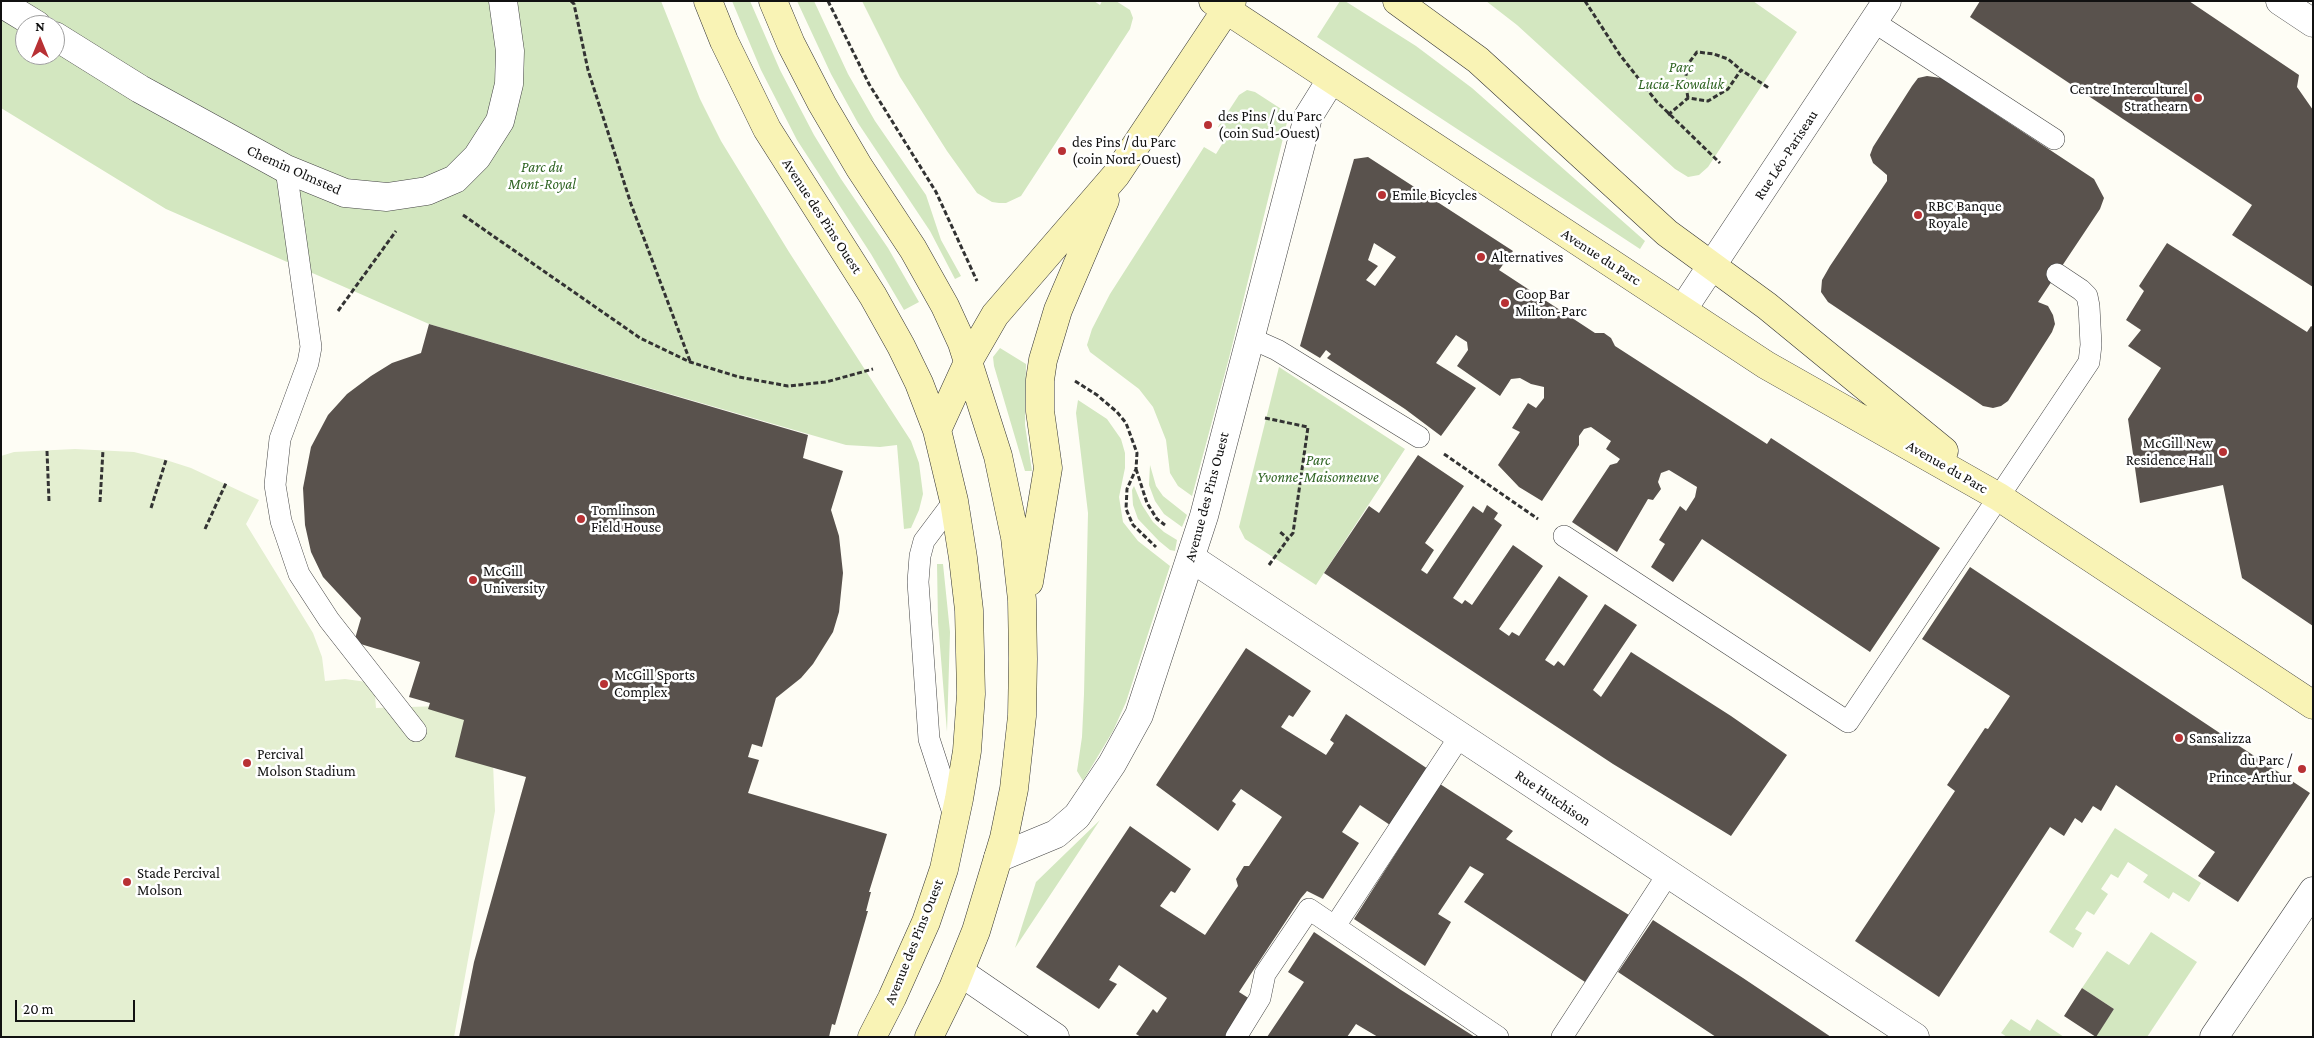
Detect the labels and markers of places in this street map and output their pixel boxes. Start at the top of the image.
place label: Centre Interculturel Strathearn [2070,80,2188,115]
marker: Centre Interculturel Strathearn [2192,92,2204,104]
place label: des Pins / du Parc (coin Sud-Ouest) [1218,107,1322,142]
marker: des Pins / du Parc (coin Sud-Ouest) [1202,119,1214,131]
place label: des Pins / du Parc (coin Nord-Ouest) [1072,133,1182,168]
marker: des Pins / du Parc (coin Nord-Ouest) [1056,145,1068,157]
place label: Emile Bicycles [1392,186,1477,204]
marker: Emile Bicycles [1376,189,1388,201]
place label: RBC Banque Royale [1928,197,2002,232]
marker: RBC Banque Royale [1912,209,1924,221]
place label: Alternatives [1491,248,1563,266]
marker: Alternatives [1475,251,1487,263]
place label: Coop Bar Milton-Parc [1515,285,1587,320]
marker: Coop Bar Milton-Parc [1499,297,1511,309]
place label: McGill New Residence Hall [2126,434,2213,469]
marker: McGill New Residence Hall [2217,446,2229,458]
place label: Tomlinson Field House [591,501,661,536]
marker: Tomlinson Field House [575,513,587,525]
place label: McGill University [483,562,545,597]
marker: McGill University [467,574,479,586]
place label: McGill Sports Complex [614,666,695,701]
marker: McGill Sports Complex [598,678,610,690]
place label: Sansalizza [2189,729,2251,747]
marker: Sansalizza [2173,732,2185,744]
place label: Percival Molson Stadium [257,745,356,780]
place label: du Parc / Prince-Arthur [2209,751,2292,786]
marker: Percival Molson Stadium [241,757,253,769]
marker: du Parc / Prince-Arthur [2296,763,2308,775]
place label: Stade Percival Molson [137,864,220,899]
marker: Stade Percival Molson [121,876,133,888]

